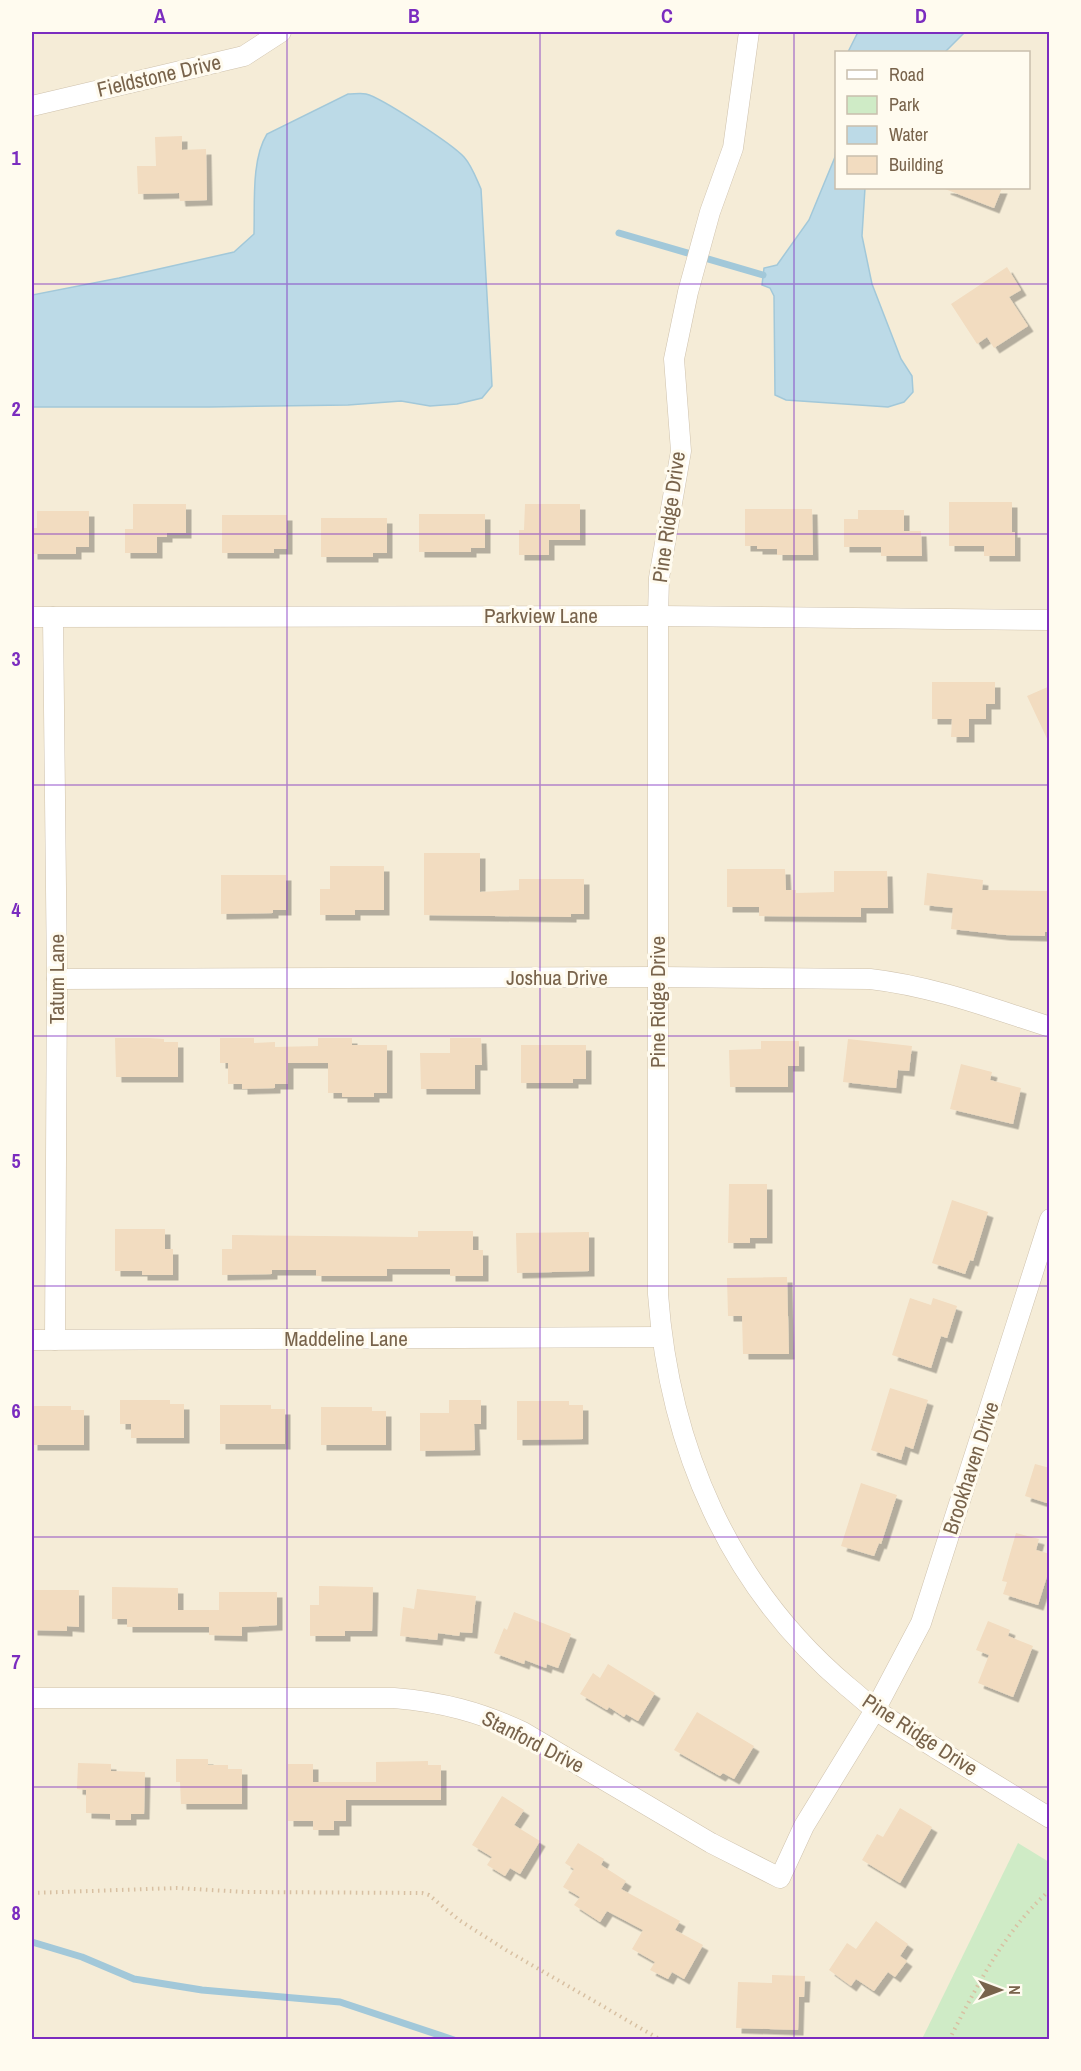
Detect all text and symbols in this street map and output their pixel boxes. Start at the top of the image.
text: A [154,2,166,29]
text: B [408,2,420,29]
text: C [661,2,673,29]
text: D [915,2,927,29]
street label: Fieldstone Drive [94,47,224,104]
legend [835,51,1030,189]
text: Road [889,62,924,87]
text: Park [889,92,920,117]
text: Water [889,122,928,147]
text: 1 [11,144,21,171]
text: Building [889,152,944,177]
text: 2 [11,395,21,422]
street label: Pine Ridge Drive [645,450,692,584]
street label: Parkview Lane [484,601,598,630]
text: 3 [11,645,21,672]
text: 4 [11,896,21,923]
street label: Tatum Lane [42,934,71,1024]
street label: Pine Ridge Drive [643,936,672,1068]
street label: Joshua Drive [506,963,608,992]
text: 5 [11,1147,21,1174]
street label: Maddeline Lane [284,1324,408,1353]
text: 6 [11,1397,21,1424]
street label: Brookhaven Drive [935,1398,1006,1538]
text: 7 [11,1648,21,1675]
street label: Pine Ridge Drive [857,1686,984,1783]
street label: Stanford Drive [477,1703,589,1780]
text: 8 [11,1899,21,1926]
north arrow [970,1960,1030,2020]
text: N [1004,1985,1026,1995]

